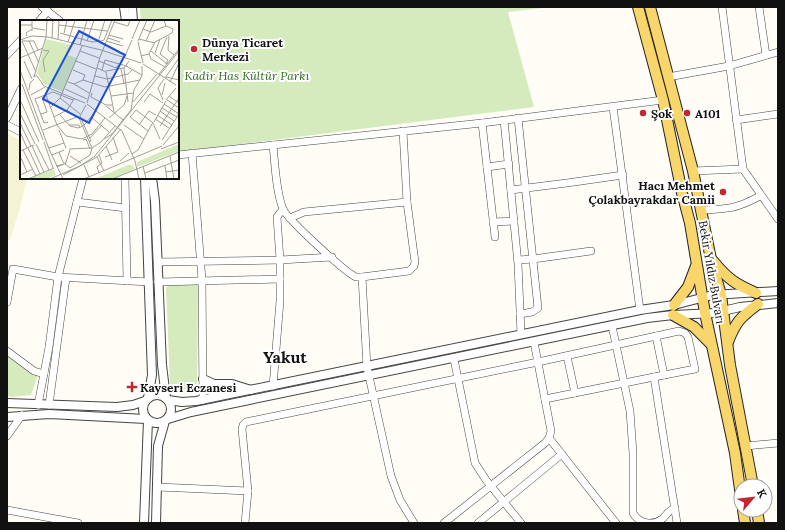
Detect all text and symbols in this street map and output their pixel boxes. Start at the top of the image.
inset map [20,20,179,179]
place label: Dünya Ticaret Merkezi [202,35,284,64]
marker: Dünya Ticaret Merkezi [189,44,199,54]
park label: Kadir Has Kültür Parkı [185,68,310,83]
place label: Şok [651,106,672,121]
place label: A101 [695,106,721,121]
marker: Şok [638,108,648,118]
marker: A101 [682,108,692,118]
place label: Hacı Mehmet Çolakbayrakdar Camii [589,178,716,208]
marker: Hacı Mehmet Çolakbayrakdar Camii [718,187,728,197]
street label: Bekir Yıldız Bulvarı [696,219,728,325]
district label: Yakut [263,347,307,367]
place label: Kayseri Eczanesi [140,380,236,395]
marker: Kayseri Eczanesi [127,382,137,392]
north arrow [733,478,773,518]
text: K [754,487,770,500]

